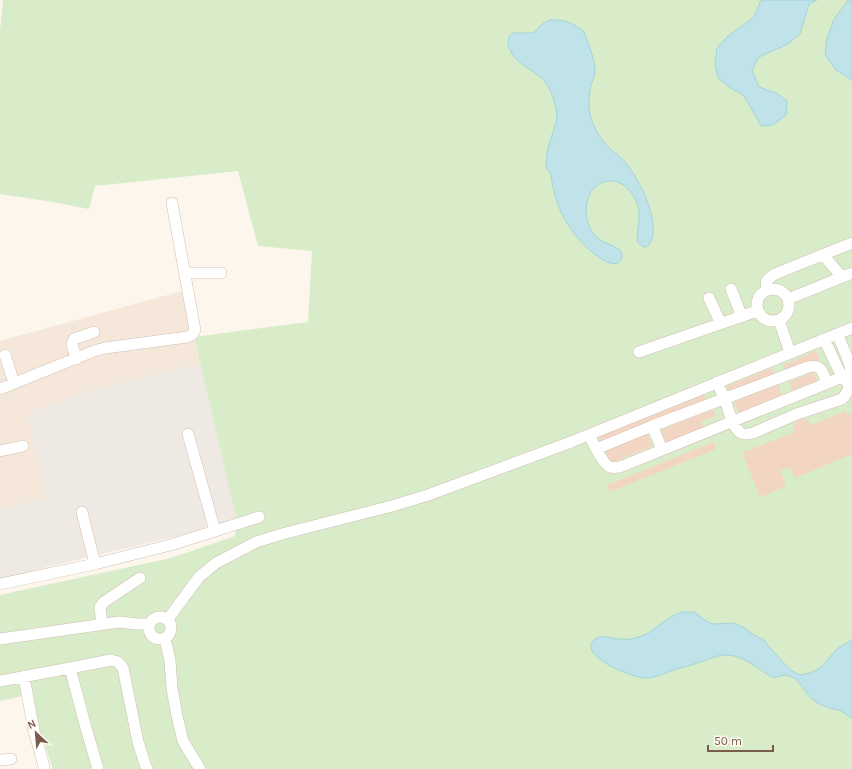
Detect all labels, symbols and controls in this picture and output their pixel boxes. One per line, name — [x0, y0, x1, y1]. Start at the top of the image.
north arrow — [16, 713, 56, 753]
text: N — [25, 717, 38, 732]
scale bar — [708, 727, 773, 753]
text: 50 m — [714, 734, 742, 748]

